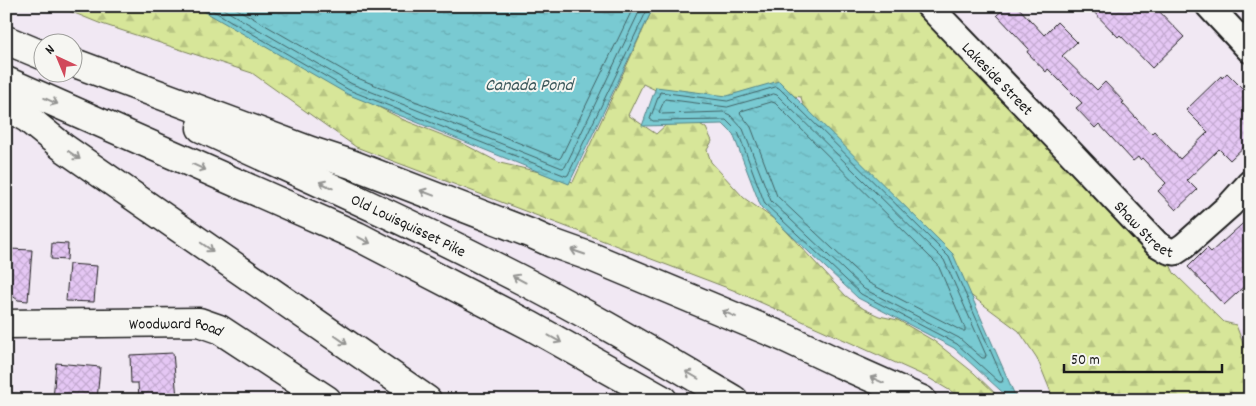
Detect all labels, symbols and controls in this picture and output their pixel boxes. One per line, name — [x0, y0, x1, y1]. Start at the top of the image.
north arrow — [32, 32, 82, 82]
street label: Lakeside Street — [956, 38, 1038, 122]
text: N — [41, 40, 60, 60]
water label: Canada Pond — [485, 74, 576, 99]
one-way arrow — [43, 96, 58, 106]
one-way arrow — [67, 150, 81, 160]
one-way arrow — [191, 163, 206, 173]
one-way arrow — [319, 180, 334, 189]
one-way arrow — [420, 188, 435, 198]
street label: Old Louisquisset Pike — [346, 189, 469, 264]
street label: Shaw Street — [1108, 196, 1174, 265]
one-way arrow — [356, 236, 371, 245]
one-way arrow — [200, 242, 214, 252]
one-way arrow — [571, 247, 587, 256]
one-way arrow — [512, 274, 527, 283]
one-way arrow — [722, 308, 737, 318]
street label: Woodward Road — [129, 313, 228, 343]
one-way arrow — [547, 334, 562, 344]
one-way arrow — [334, 335, 348, 345]
scale bar — [1064, 341, 1221, 373]
text: 50 m — [1071, 350, 1100, 372]
one-way arrow — [684, 370, 699, 380]
one-way arrow — [870, 375, 885, 385]

